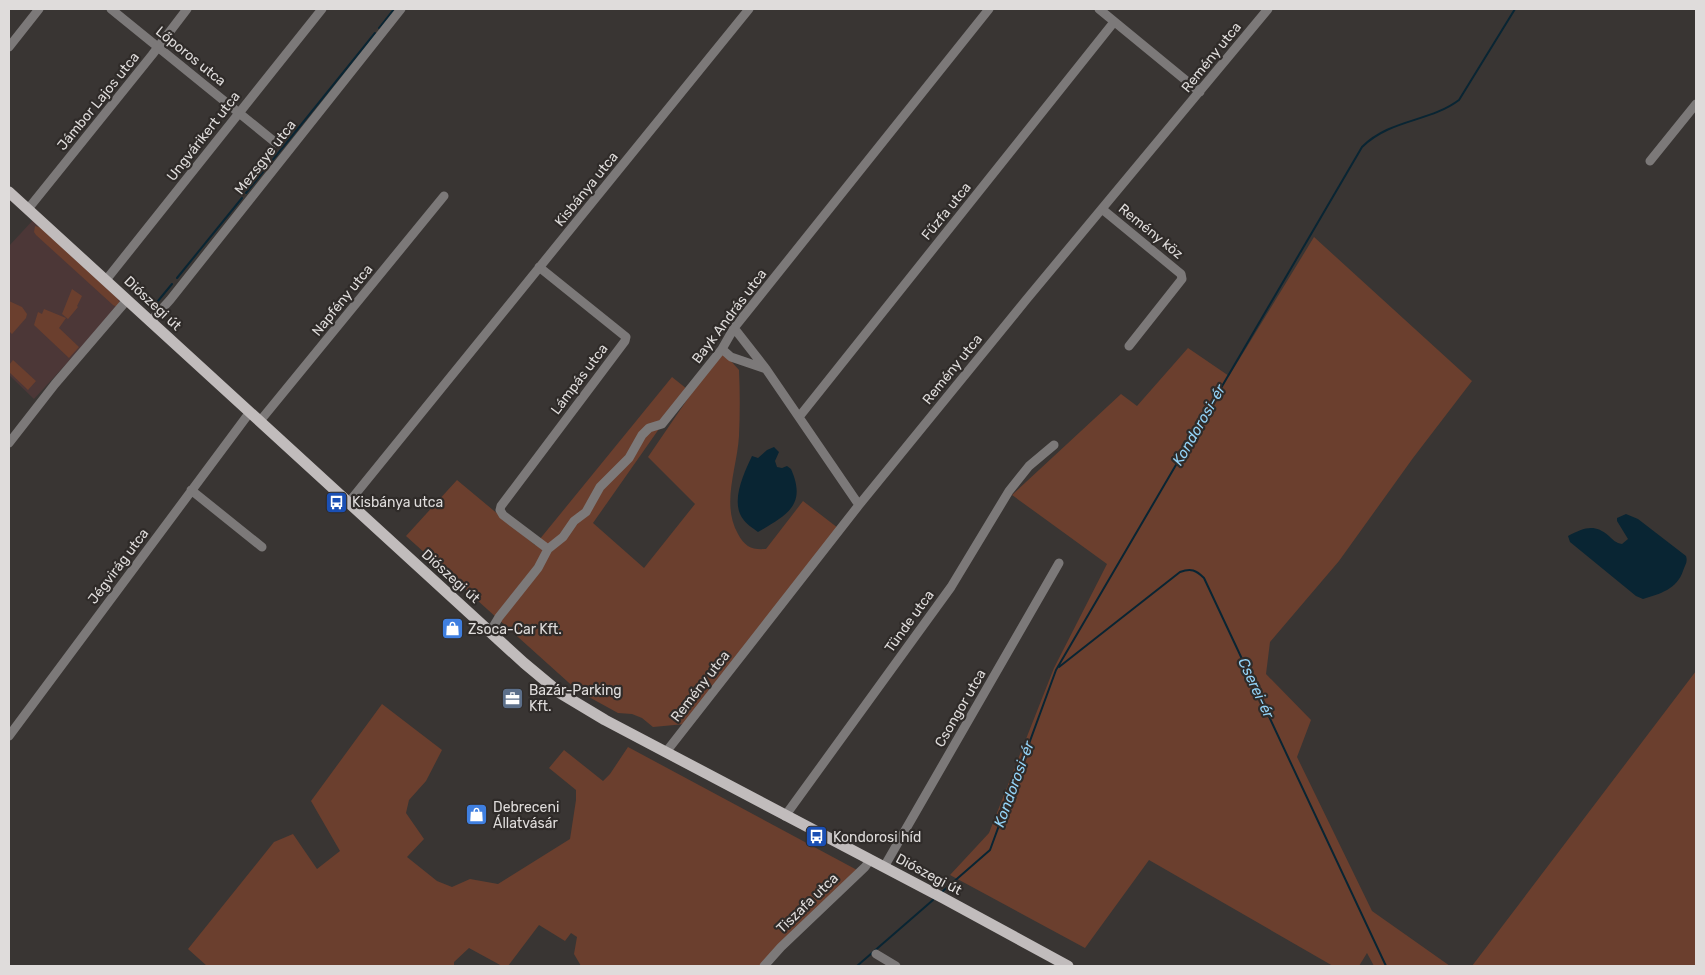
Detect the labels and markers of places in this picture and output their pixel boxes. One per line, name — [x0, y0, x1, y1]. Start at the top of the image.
bus stop icon: Kisbánya utca — [324, 490, 348, 514]
place label: Kisbánya utca — [352, 494, 443, 511]
shop icon: Zsoca-Car Kft. — [440, 617, 464, 641]
place label: Zsoca-Car Kft. — [468, 621, 562, 638]
place label: Bazár-Parking Kft. — [529, 682, 622, 715]
office icon: Bazár-Parking Kft. — [501, 686, 525, 710]
place label: Debreceni Állatvásár — [493, 799, 559, 832]
shop icon: Debreceni Állatvásár — [465, 803, 489, 827]
bus stop icon: Kondorosi híd — [805, 825, 829, 849]
place label: Kondorosi híd — [833, 829, 921, 846]

